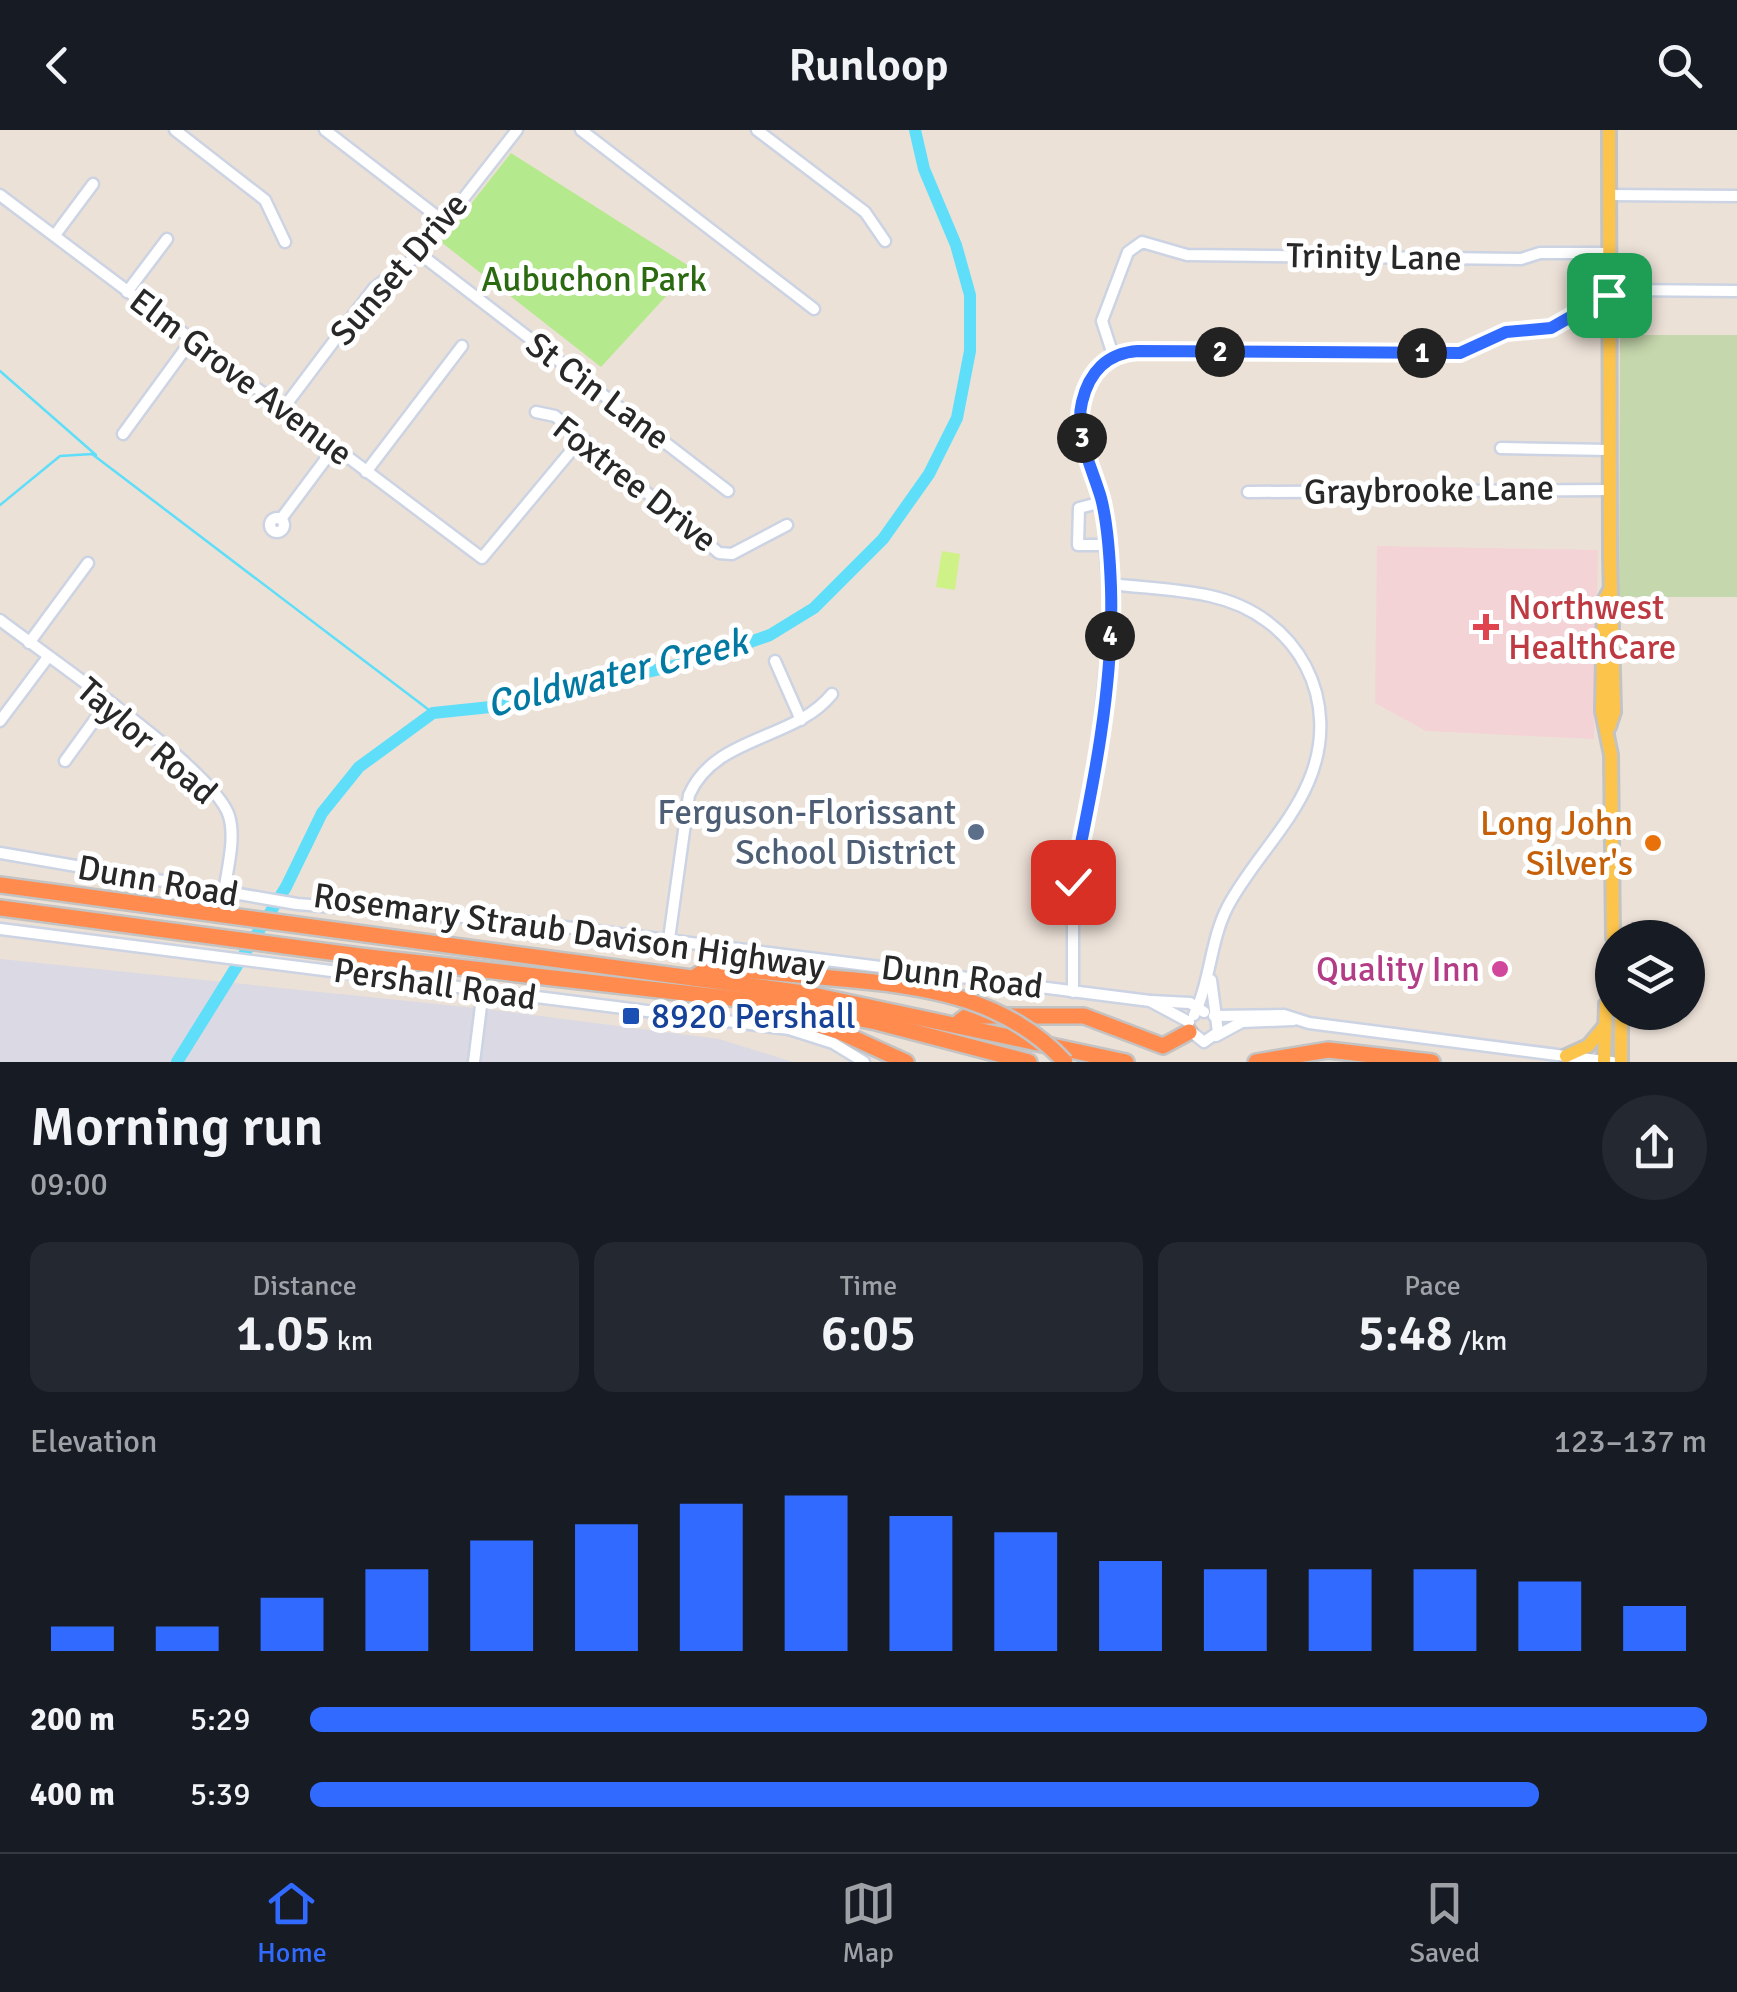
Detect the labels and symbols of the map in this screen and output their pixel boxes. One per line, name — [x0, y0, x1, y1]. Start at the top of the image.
street label: Sunset Drive — [321, 184, 477, 354]
street label: Trinity Lane — [1286, 234, 1462, 280]
pin — [1567, 253, 1652, 338]
park label: Aubuchon Park — [481, 258, 707, 301]
street label: Elm Grove Avenue — [121, 279, 361, 475]
street label: St Cin Lane — [518, 323, 678, 459]
pin: 2 — [1195, 327, 1245, 377]
pin: 1 — [1397, 328, 1447, 378]
street label: Foxtree Drive — [544, 407, 726, 561]
pin: 3 — [1057, 413, 1107, 463]
street label: Graybrooke Lane — [1304, 466, 1554, 514]
place label: Northwest HealthCare — [1508, 586, 1676, 669]
pin: 4 — [1085, 611, 1135, 661]
marker: Northwest HealthCare — [1473, 614, 1499, 640]
water label: Coldwater Creek — [482, 617, 755, 728]
street label: Taylor Road — [68, 668, 226, 814]
place label: Ferguson-Florissant School District — [657, 791, 956, 874]
place label: Long John Silver's — [1480, 802, 1633, 885]
marker: Ferguson-Florissant School District — [965, 821, 987, 843]
marker: Long John Silver's — [1642, 832, 1664, 854]
pin — [1031, 840, 1116, 925]
street label: Dunn Road — [74, 846, 242, 916]
street label: Rosemary Straub Davison Highway — [311, 874, 827, 988]
street label: Dunn Road — [879, 946, 1045, 1008]
place label: Quality Inn — [1316, 948, 1480, 991]
street label: Pershall Road — [331, 949, 539, 1019]
marker: Quality Inn — [1489, 958, 1511, 980]
place label: 8920 Pershall — [651, 995, 856, 1038]
marker: 8920 Pershall — [620, 1005, 642, 1027]

